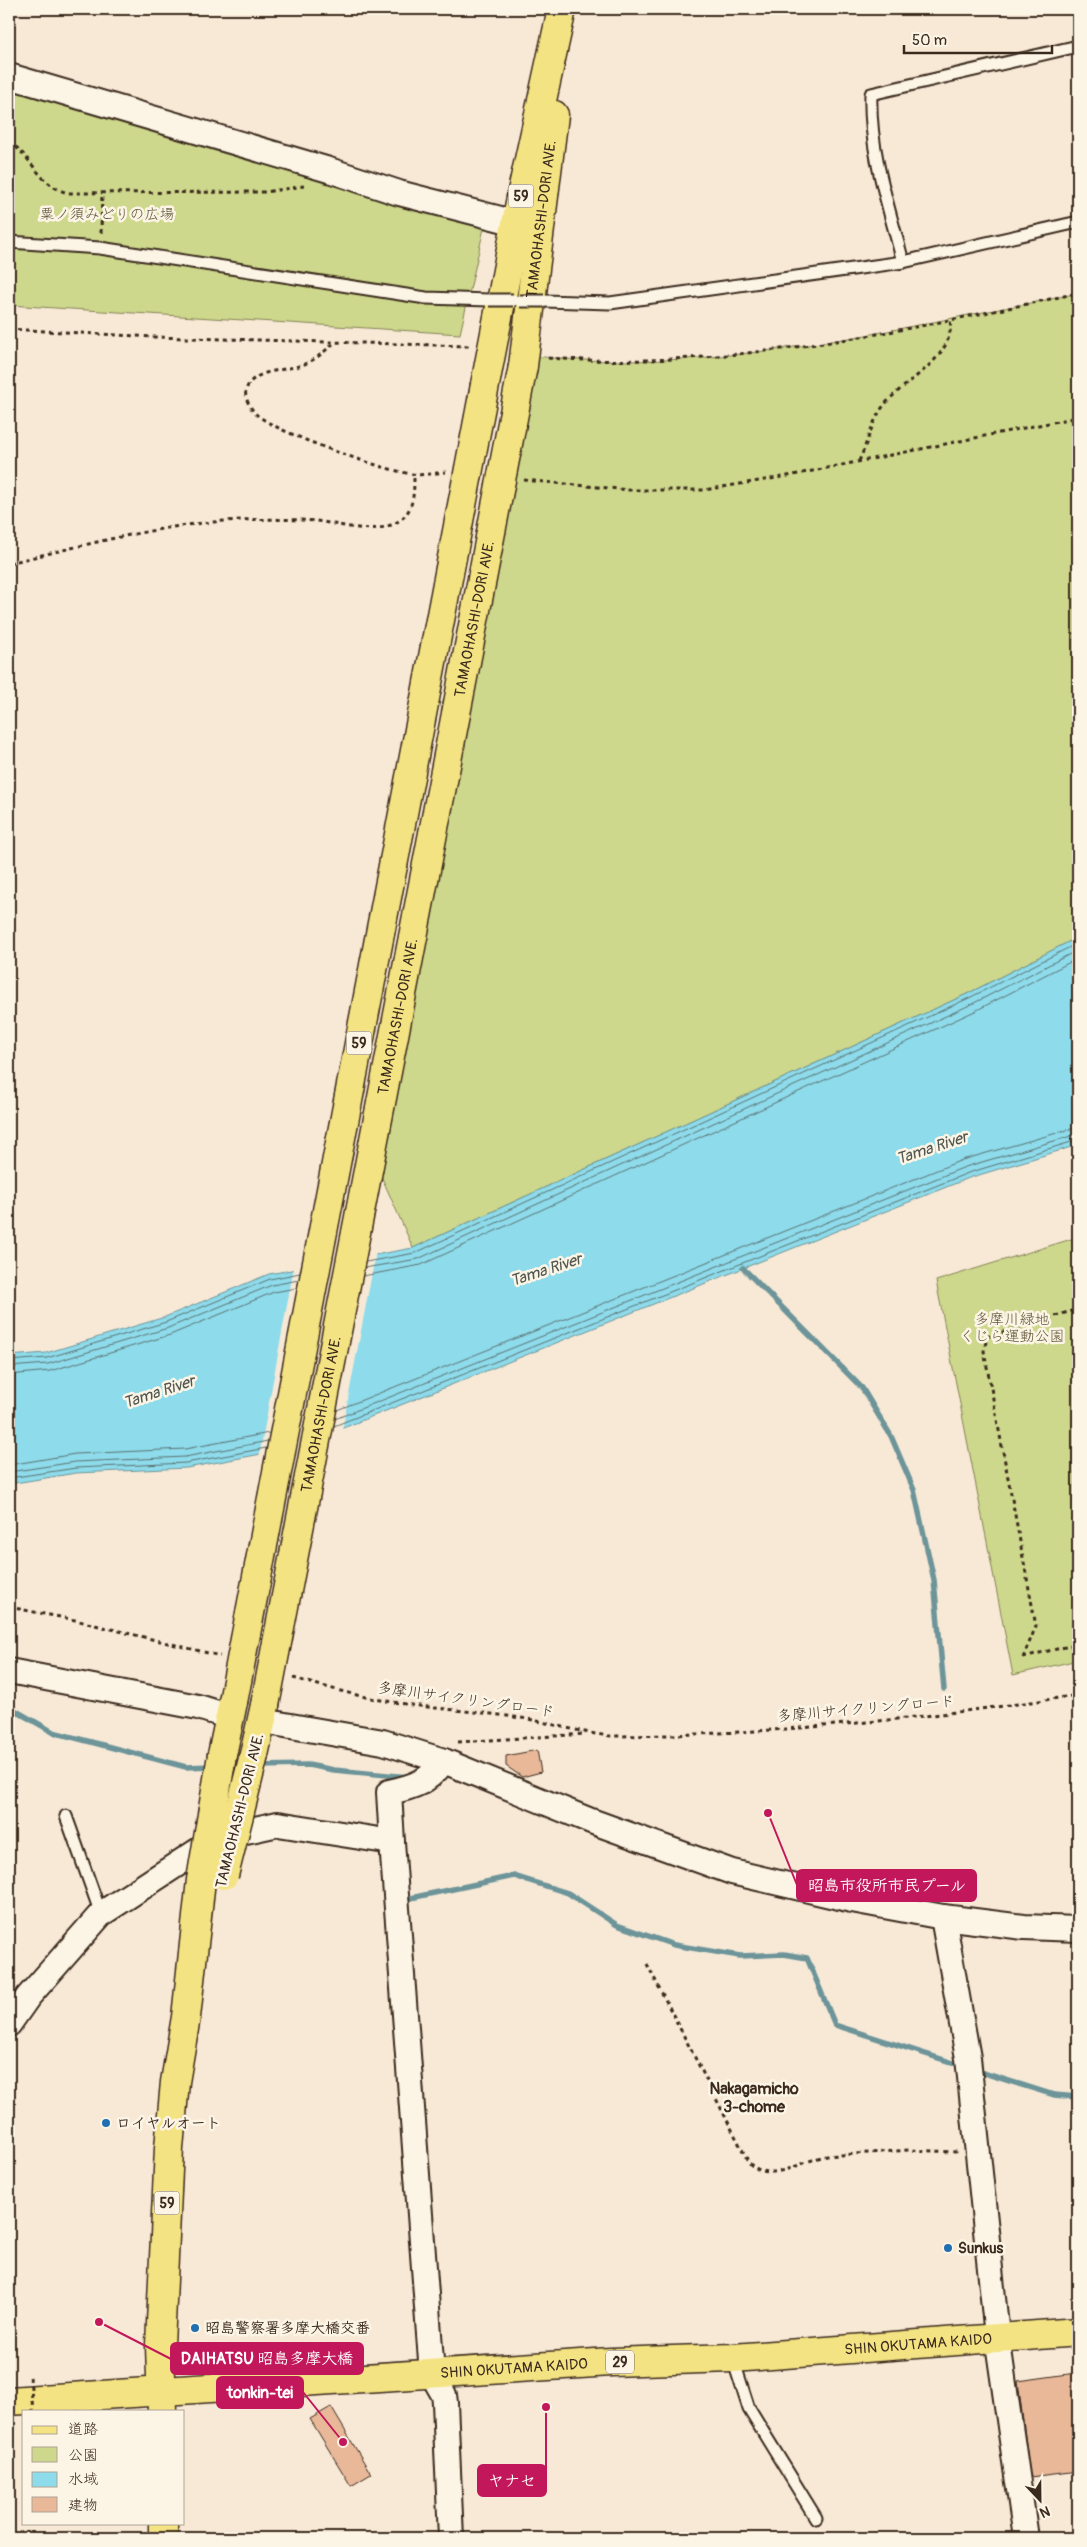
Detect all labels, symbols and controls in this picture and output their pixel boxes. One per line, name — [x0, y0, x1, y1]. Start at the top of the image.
scale bar — [904, 22, 1052, 54]
text: 50 m — [912, 31, 947, 50]
street label: TAMAOHASHI-DORI AVE. — [522, 139, 560, 299]
road number: 59 — [508, 185, 534, 208]
park label: 粟ノ須みどりの広場 — [39, 205, 175, 224]
street label: TAMAOHASHI-DORI AVE. — [450, 539, 499, 699]
street label: TAMAOHASHI-DORI AVE. — [373, 937, 422, 1096]
road number: 59 — [346, 1032, 372, 1054]
water label: Tama River — [894, 1126, 972, 1169]
water label: Tama River — [508, 1248, 586, 1291]
park label: 多摩川緑地 くじら運動公園 — [959, 1310, 1065, 1346]
street label: TAMAOHASHI-DORI AVE. — [297, 1335, 345, 1494]
water label: Tama River — [121, 1370, 199, 1413]
street label: 多摩川サイクリングロード — [376, 1678, 556, 1722]
street label: 多摩川サイクリングロード — [776, 1692, 956, 1726]
street label: TAMAOHASHI-DORI AVE. — [212, 1732, 268, 1890]
callout: 昭島市役所市民プール — [797, 1870, 976, 1901]
text: 昭島市役所市民プール — [808, 1876, 966, 1896]
district label: Nakagamicho 3-chome — [709, 2079, 799, 2117]
place label: ロイヤルオート — [116, 2114, 221, 2133]
marker: ロイヤルオート — [100, 2117, 112, 2129]
road number: 59 — [154, 2192, 180, 2214]
place label: Sunkus — [958, 2239, 1004, 2258]
marker: Sunkus — [942, 2242, 954, 2254]
place label: 昭島警察署多摩大橋交番 — [205, 2319, 370, 2338]
marker: 昭島警察署多摩大橋交番 — [189, 2322, 201, 2334]
street label: SHIN OKUTAMA KAIDO — [844, 2329, 993, 2359]
callout: DAIHATSU 昭島多摩大橋 — [171, 2343, 363, 2374]
text: DAIHATSU 昭島多摩大橋 — [181, 2349, 353, 2369]
road number: 29 — [606, 2350, 634, 2374]
street label: SHIN OKUTAMA KAIDO — [440, 2354, 588, 2383]
callout: tonkin-tei — [217, 2377, 303, 2408]
text: tonkin-tei — [226, 2383, 293, 2403]
legend — [22, 2410, 185, 2524]
text: 道路 — [68, 2420, 98, 2439]
text: 公園 — [68, 2446, 98, 2465]
callout: ヤナセ — [478, 2465, 546, 2496]
text: 水域 — [68, 2470, 98, 2489]
text: ヤナセ — [488, 2471, 536, 2491]
north arrow — [1014, 2474, 1064, 2524]
text: 建物 — [68, 2496, 98, 2515]
text: N — [1037, 2502, 1052, 2521]

